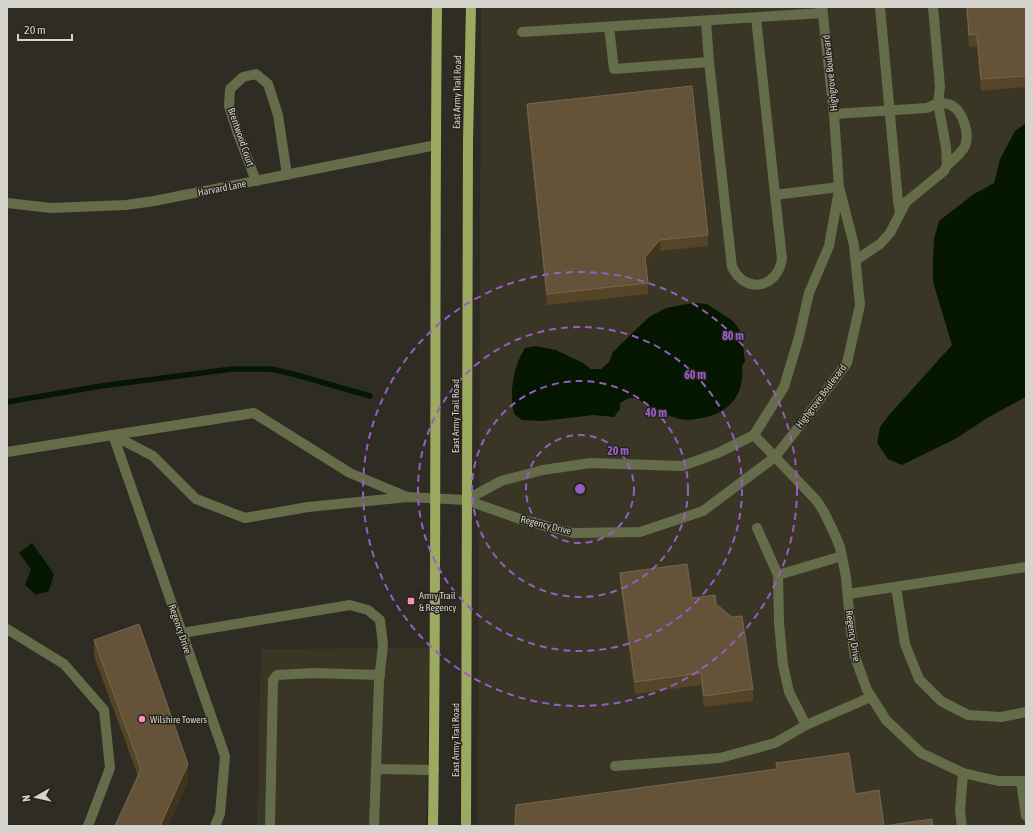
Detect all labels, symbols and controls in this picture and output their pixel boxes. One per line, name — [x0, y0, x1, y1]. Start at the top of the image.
scale bar — [18, 16, 72, 42]
text: 20 m — [24, 23, 46, 37]
street label: Highgrove Boulevard — [820, 34, 839, 112]
street label: East Army Trail Road — [451, 55, 463, 129]
street label: Brentwood Court — [226, 106, 256, 168]
street label: Harvard Lane — [197, 178, 248, 198]
text: 80 m — [722, 329, 744, 343]
street label: Highgrove Boulevard — [794, 362, 849, 430]
text: 60 m — [684, 368, 706, 382]
street label: East Army Trail Road — [450, 379, 461, 453]
text: 40 m — [644, 406, 667, 420]
text: 20 m — [607, 444, 629, 458]
centre of rings — [573, 482, 587, 496]
street label: Regency Drive — [520, 513, 573, 537]
place label: Army Trail & Regency — [419, 590, 456, 613]
marker: Army Trail & Regency — [406, 596, 416, 606]
street label: Regency Drive — [166, 603, 194, 656]
street label: Regency Drive — [844, 610, 863, 663]
street label: East Army Trail Road — [450, 703, 461, 777]
marker: Wilshire Towers — [137, 714, 147, 724]
place label: Wilshire Towers — [150, 714, 207, 725]
north arrow — [16, 777, 56, 817]
text: N — [20, 794, 32, 802]

